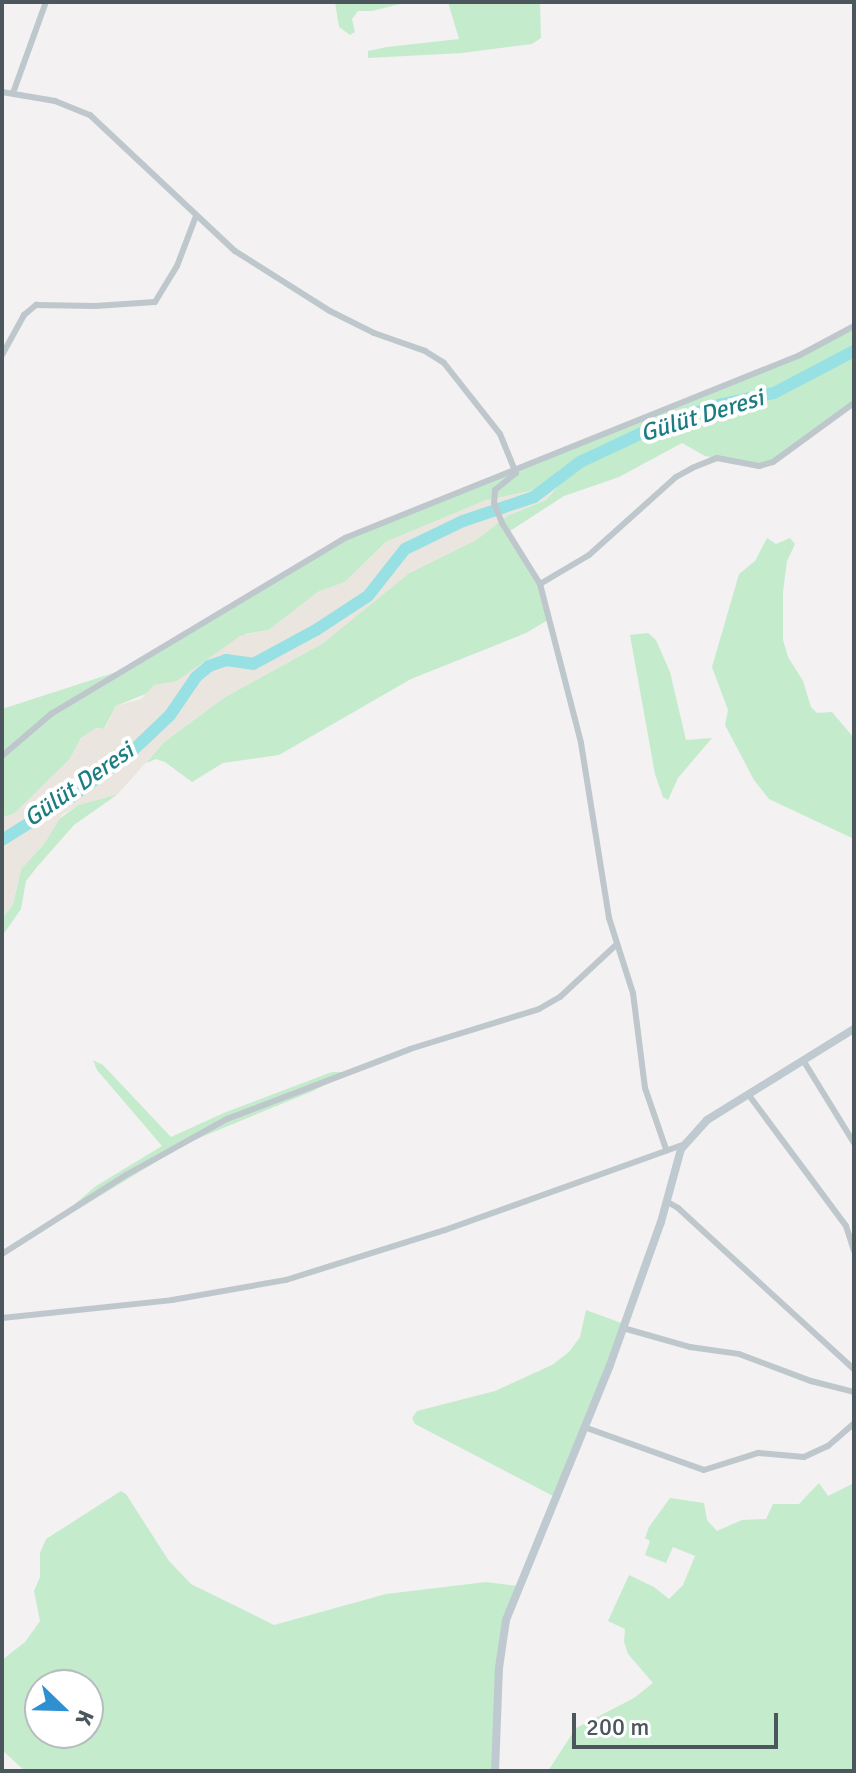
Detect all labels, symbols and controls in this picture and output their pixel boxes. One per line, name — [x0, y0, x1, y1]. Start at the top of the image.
water label: Gülüt Deresi — [637, 384, 767, 448]
water label: Gülüt Deresi — [19, 737, 139, 833]
north arrow — [24, 1669, 104, 1749]
scale bar — [576, 1697, 782, 1747]
text: K — [70, 1706, 100, 1729]
text: 200 m — [586, 1712, 649, 1742]

